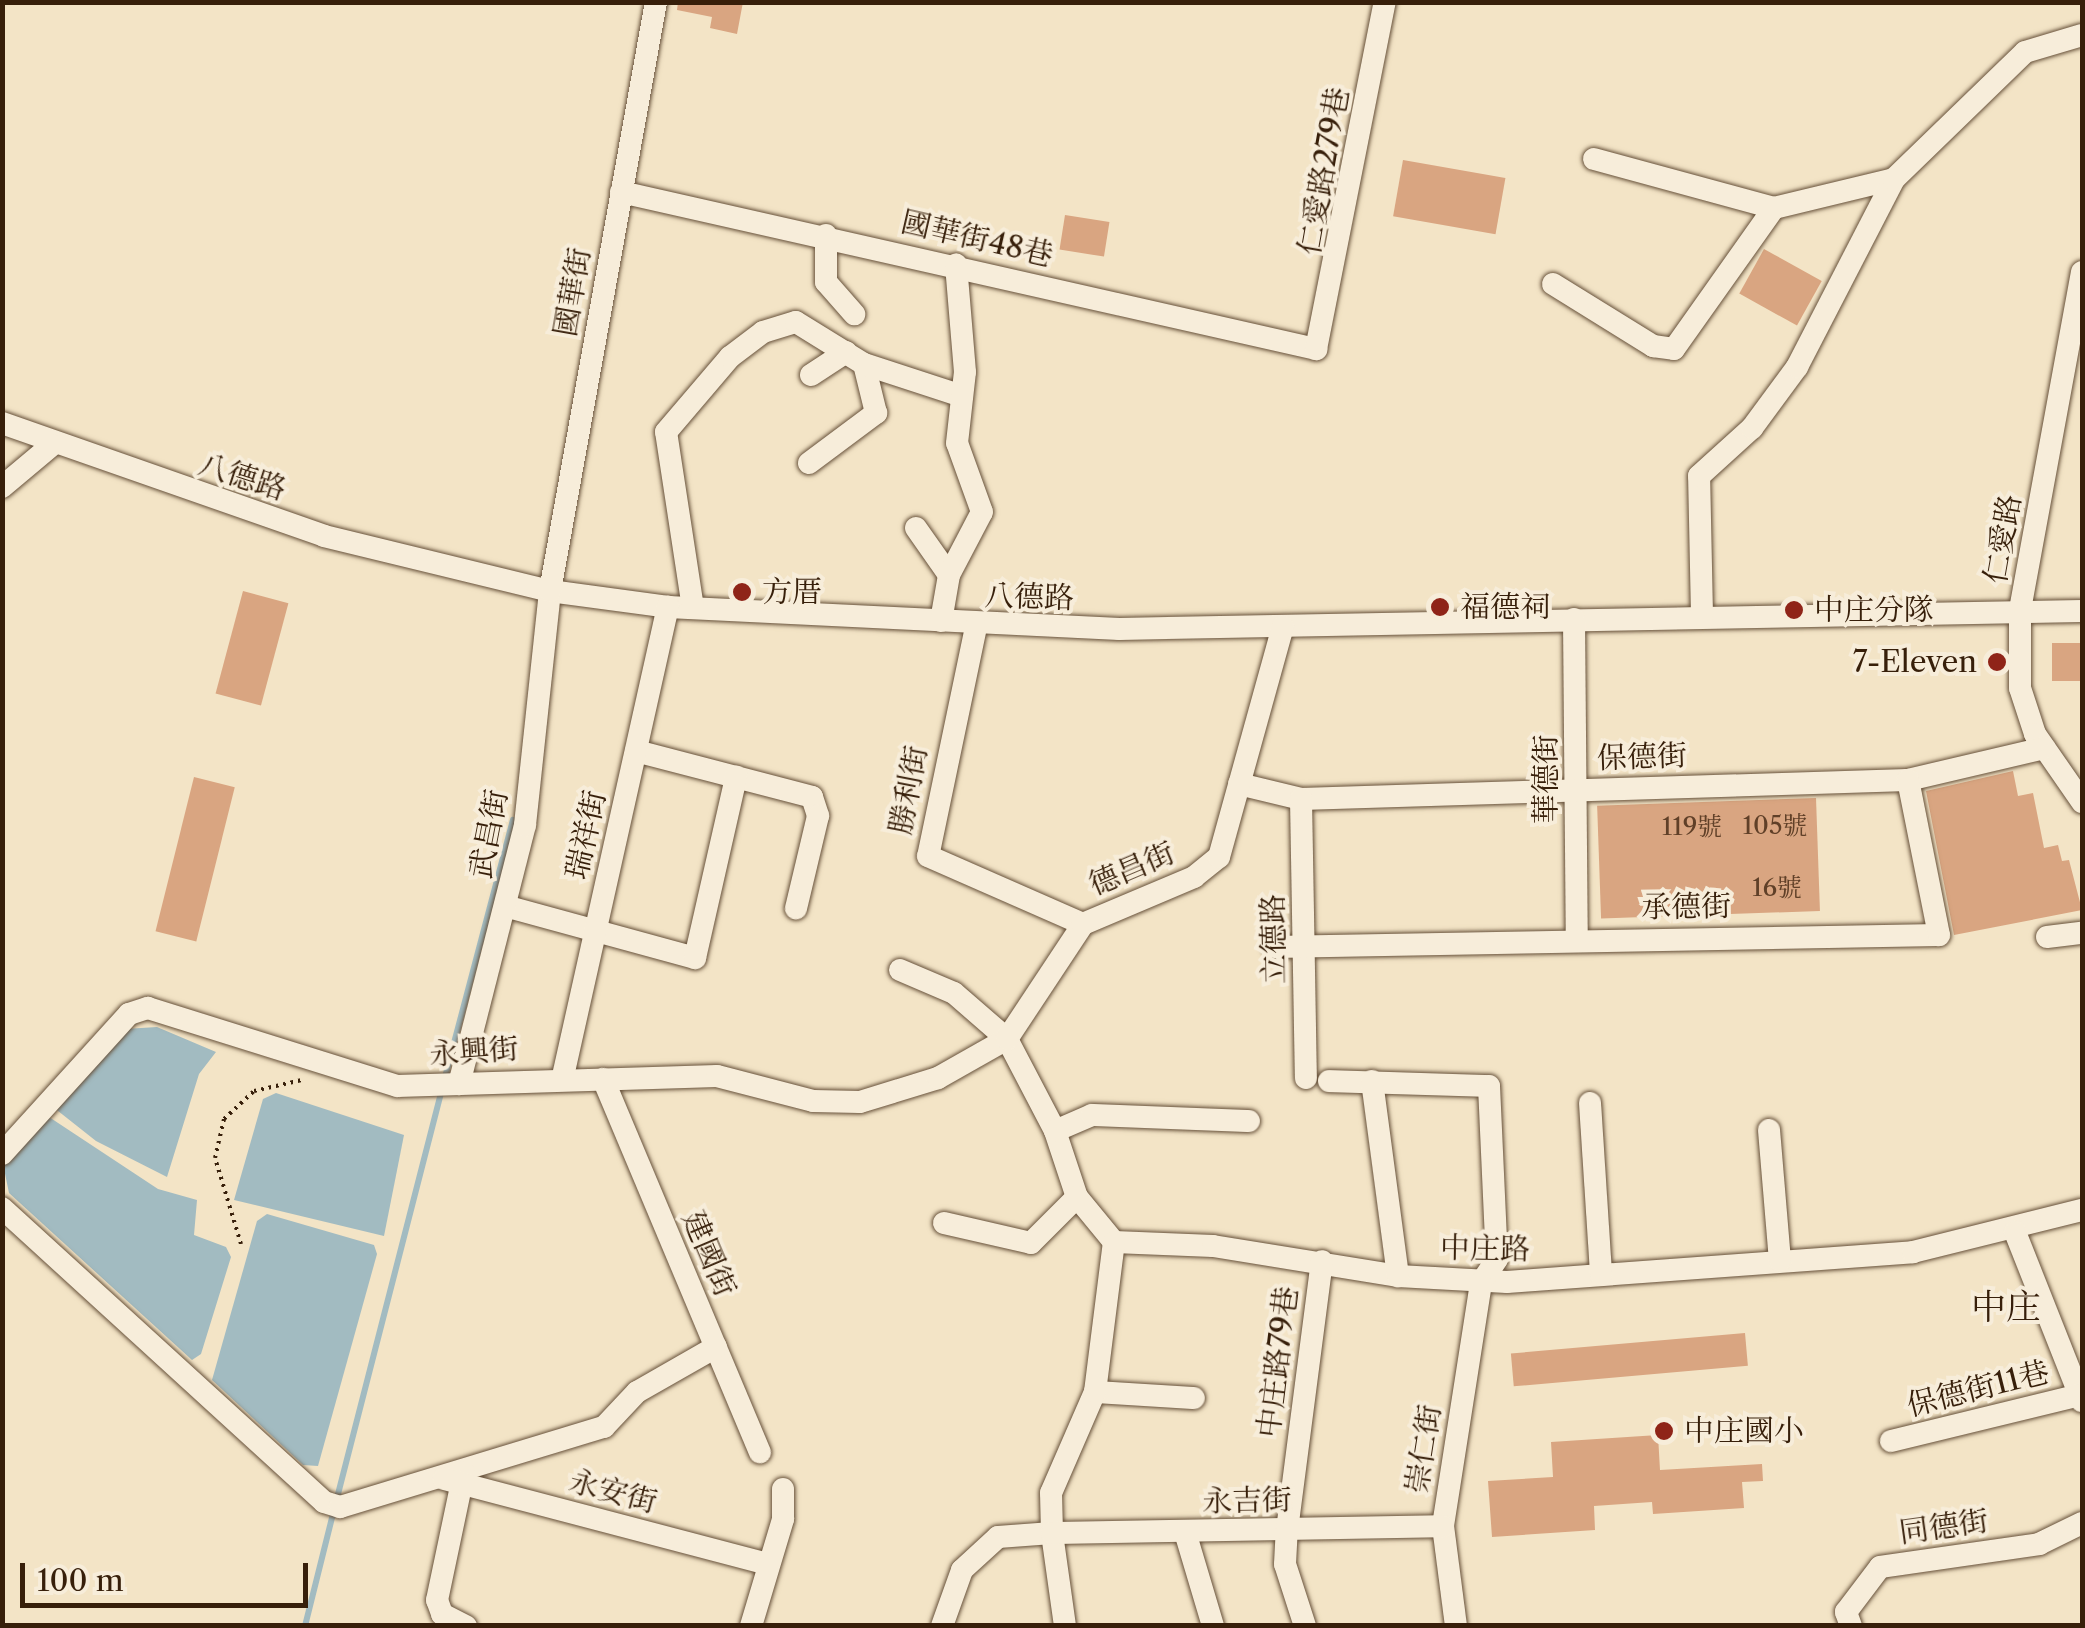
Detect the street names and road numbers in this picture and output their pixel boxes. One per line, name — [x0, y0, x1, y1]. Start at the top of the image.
street label: 仁愛路279巷 — [1292, 84, 1356, 258]
street label: 國華街48巷 — [897, 204, 1057, 274]
street label: 國華街 — [547, 245, 599, 339]
street label: 八德路 — [194, 446, 290, 508]
street label: 仁愛路 — [1977, 492, 2029, 586]
street label: 八德路 — [983, 577, 1075, 617]
street label: 華德街 — [1528, 734, 1564, 824]
street label: 保德街 — [1596, 737, 1688, 777]
street label: 勝利街 — [883, 742, 935, 838]
street label: 武昌街 — [463, 786, 515, 882]
street label: 瑞祥街 — [558, 787, 614, 883]
street label: 德昌街 — [1084, 835, 1180, 903]
street label: 承德街 — [1641, 888, 1731, 926]
street label: 立德路 — [1255, 894, 1293, 984]
street label: 永興街 — [428, 1031, 520, 1073]
street label: 建國街 — [675, 1206, 743, 1302]
street label: 中庄路 — [1440, 1230, 1530, 1268]
street label: 中庄路79巷 — [1251, 1284, 1305, 1440]
street label: 保德街11巷 — [1903, 1354, 2053, 1424]
street label: 崇仁街 — [1399, 1402, 1449, 1496]
street label: 永安街 — [565, 1463, 661, 1521]
street label: 永吉街 — [1202, 1482, 1292, 1520]
street label: 同德街 — [1897, 1503, 1991, 1551]

